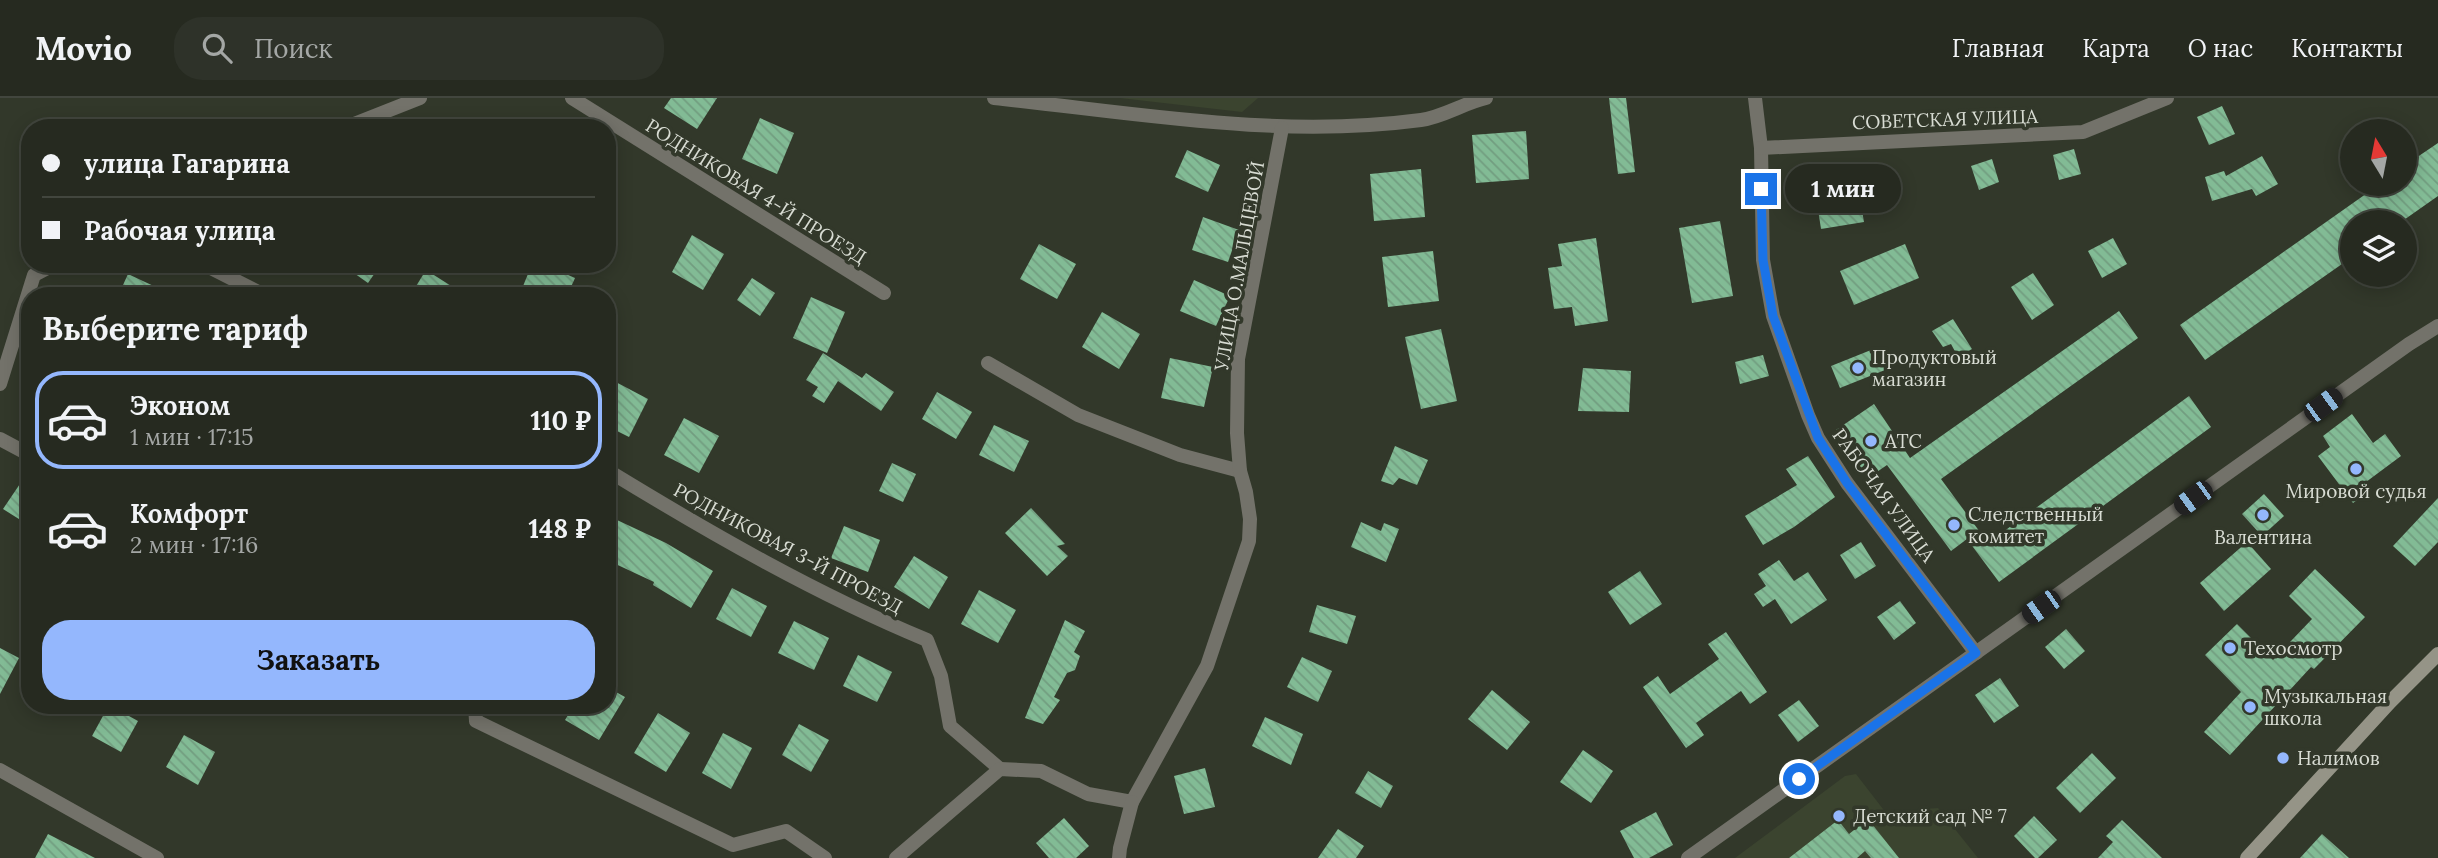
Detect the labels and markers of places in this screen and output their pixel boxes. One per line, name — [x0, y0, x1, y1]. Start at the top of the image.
place label: Продуктовый магазин — [1872, 345, 1997, 391]
marker: Продуктовый магазин — [1850, 360, 1866, 376]
place label: АТС — [1884, 429, 1922, 453]
marker: АТС — [1863, 433, 1879, 449]
marker: Мировой судья — [2348, 461, 2364, 477]
place label: Мировой судья — [2286, 479, 2426, 503]
place label: Следственный комитет — [1968, 502, 2104, 548]
marker: Валентина — [2255, 507, 2271, 523]
marker: Следственный комитет — [1946, 517, 1962, 533]
place label: Валентина — [2214, 525, 2312, 549]
place label: Техосмотр — [2244, 636, 2343, 660]
marker: Техосмотр — [2222, 640, 2238, 656]
place label: Музыкальная школа — [2264, 684, 2387, 730]
marker: Музыкальная школа — [2242, 699, 2258, 715]
place label: Налимов — [2297, 746, 2380, 770]
marker: Налимов — [2275, 750, 2291, 766]
place label: Детский сад № 7 — [1853, 804, 2007, 828]
marker: Детский сад № 7 — [1831, 808, 1847, 824]

